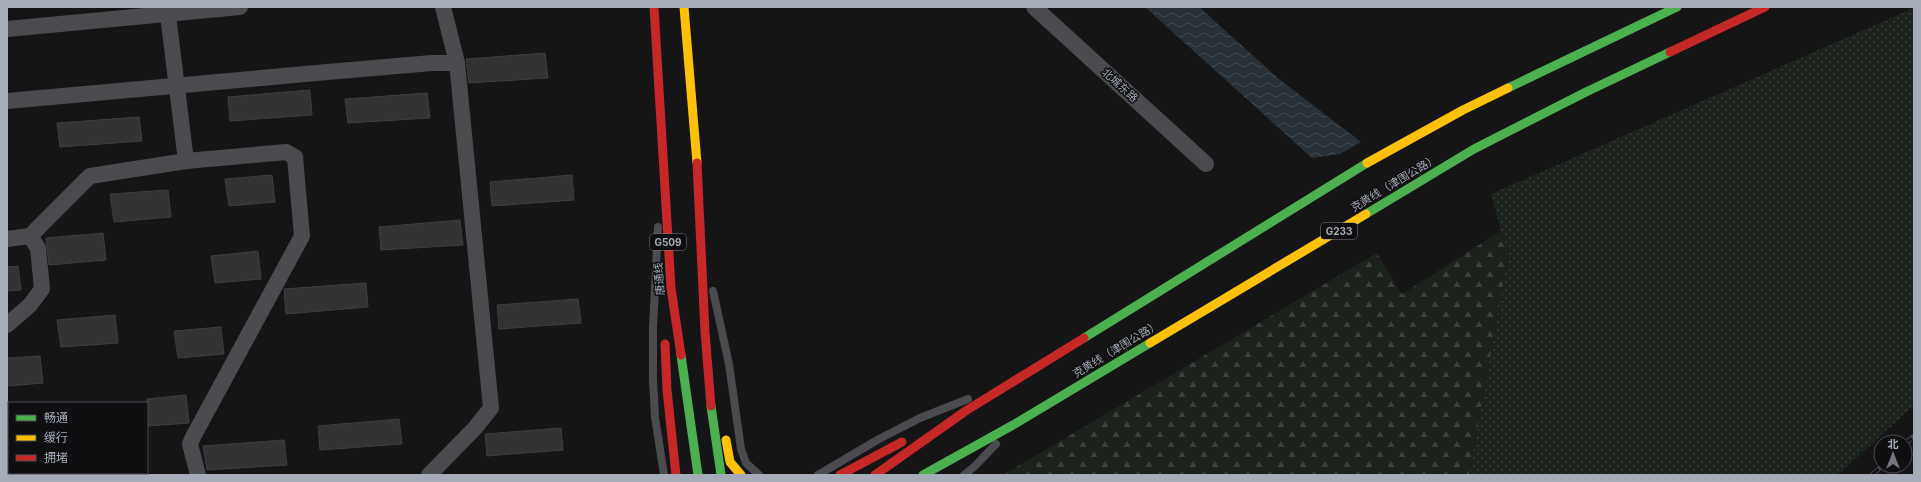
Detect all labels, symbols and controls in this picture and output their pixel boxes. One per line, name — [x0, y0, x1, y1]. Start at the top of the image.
street label: 北城东路 — [1099, 65, 1141, 105]
street label: 克黄线（津围公路） — [1348, 152, 1440, 214]
road number: G233 — [1321, 223, 1357, 239]
road number: G509 — [650, 234, 686, 250]
street label: 唐通线 — [651, 262, 667, 296]
street label: 克黄线（津围公路） — [1070, 318, 1162, 380]
legend — [8, 402, 148, 474]
text: 畅通 — [44, 410, 68, 425]
text: 缓行 — [44, 430, 68, 445]
north arrow — [1873, 434, 1913, 474]
text: 北 — [1888, 437, 1899, 451]
text: 拥堵 — [44, 450, 68, 465]

